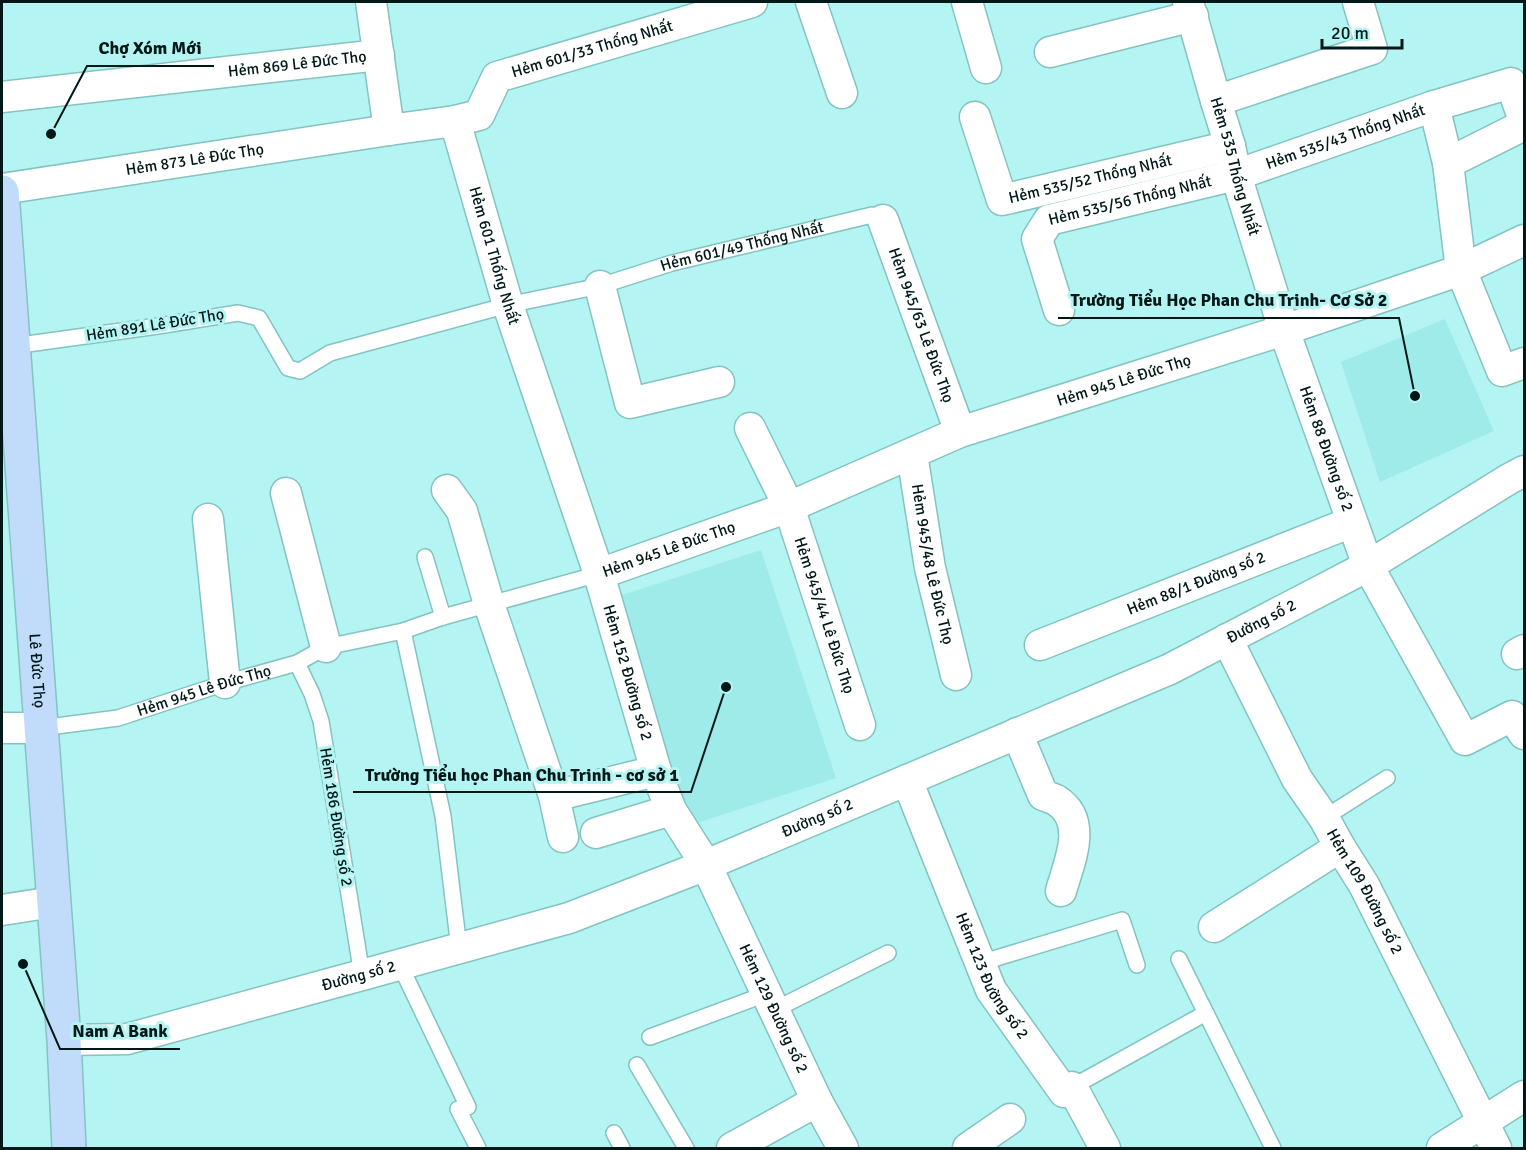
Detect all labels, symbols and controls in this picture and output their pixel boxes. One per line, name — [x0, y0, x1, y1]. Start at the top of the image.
scale bar — [1322, 12, 1402, 50]
street label: Hẻm 601/33 Thống Nhất — [509, 16, 676, 82]
text: 20 m — [1331, 22, 1369, 44]
callout: Chợ Xóm Mới — [87, 30, 214, 66]
text: Chợ Xóm Mới — [98, 37, 202, 59]
street label: Hẻm 869 Lê Đức Thọ — [227, 46, 368, 82]
street label: Hẻm 535 Thống Nhất — [1205, 95, 1264, 239]
street label: Hẻm 535/43 Thống Nhất — [1263, 100, 1428, 174]
street label: Hẻm 873 Lê Đức Thọ — [124, 139, 265, 180]
street label: Hẻm 535/52 Thống Nhất — [1007, 150, 1174, 208]
street label: Hẻm 535/56 Thống Nhất — [1046, 171, 1214, 230]
street label: Hẻm 601 Thống Nhất — [464, 184, 524, 328]
street label: Hẻm 601/49 Thống Nhất — [658, 217, 826, 276]
street label: Hẻm 945/63 Lê Đức Thọ — [884, 245, 959, 406]
callout: Trường Tiểu Học Phan Chu Trinh- Cơ Sở 2 — [1058, 282, 1399, 318]
text: Trường Tiểu Học Phan Chu Trinh- Cơ Sở 2 — [1070, 288, 1388, 311]
street label: Hẻm 891 Lê Đức Thọ — [85, 304, 225, 346]
street label: Hẻm 945 Lê Đức Thọ — [1054, 350, 1193, 411]
street label: Hẻm 88 Đường số 2 — [1295, 383, 1358, 514]
street label: Hẻm 945/48 Lê Đức Thọ — [907, 482, 958, 647]
street label: Hẻm 945 Lê Đức Thọ — [600, 517, 738, 582]
street label: Hẻm 945/44 Lê Đức Thọ — [789, 534, 859, 696]
street label: Hẻm 88/1 Đường số 2 — [1124, 547, 1268, 620]
street label: Đường số 2 — [1223, 595, 1300, 648]
street label: Hẻm 152 Đường số 2 — [598, 602, 657, 743]
street label: Lê Đức Thọ — [24, 633, 50, 709]
street label: Hẻm 945 Lê Đức Thọ — [134, 661, 273, 721]
street label: Hẻm 186 Đường số 2 — [315, 746, 357, 888]
callout: Trường Tiểu học Phan Chu Trinh - cơ sở 1 — [353, 756, 691, 792]
text: Trường Tiểu học Phan Chu Trinh - cơ sở 1 — [365, 763, 679, 786]
street label: Đường số 2 — [778, 794, 856, 842]
street label: Hẻm 109 Đường số 2 — [1322, 825, 1407, 958]
street label: Hẻm 123 Đường số 2 — [951, 910, 1033, 1043]
street label: Hẻm 129 Đường số 2 — [735, 941, 812, 1076]
street label: Đường số 2 — [319, 956, 398, 996]
callout: Nam A Bank — [60, 1013, 180, 1049]
text: Nam A Bank — [72, 1020, 168, 1042]

